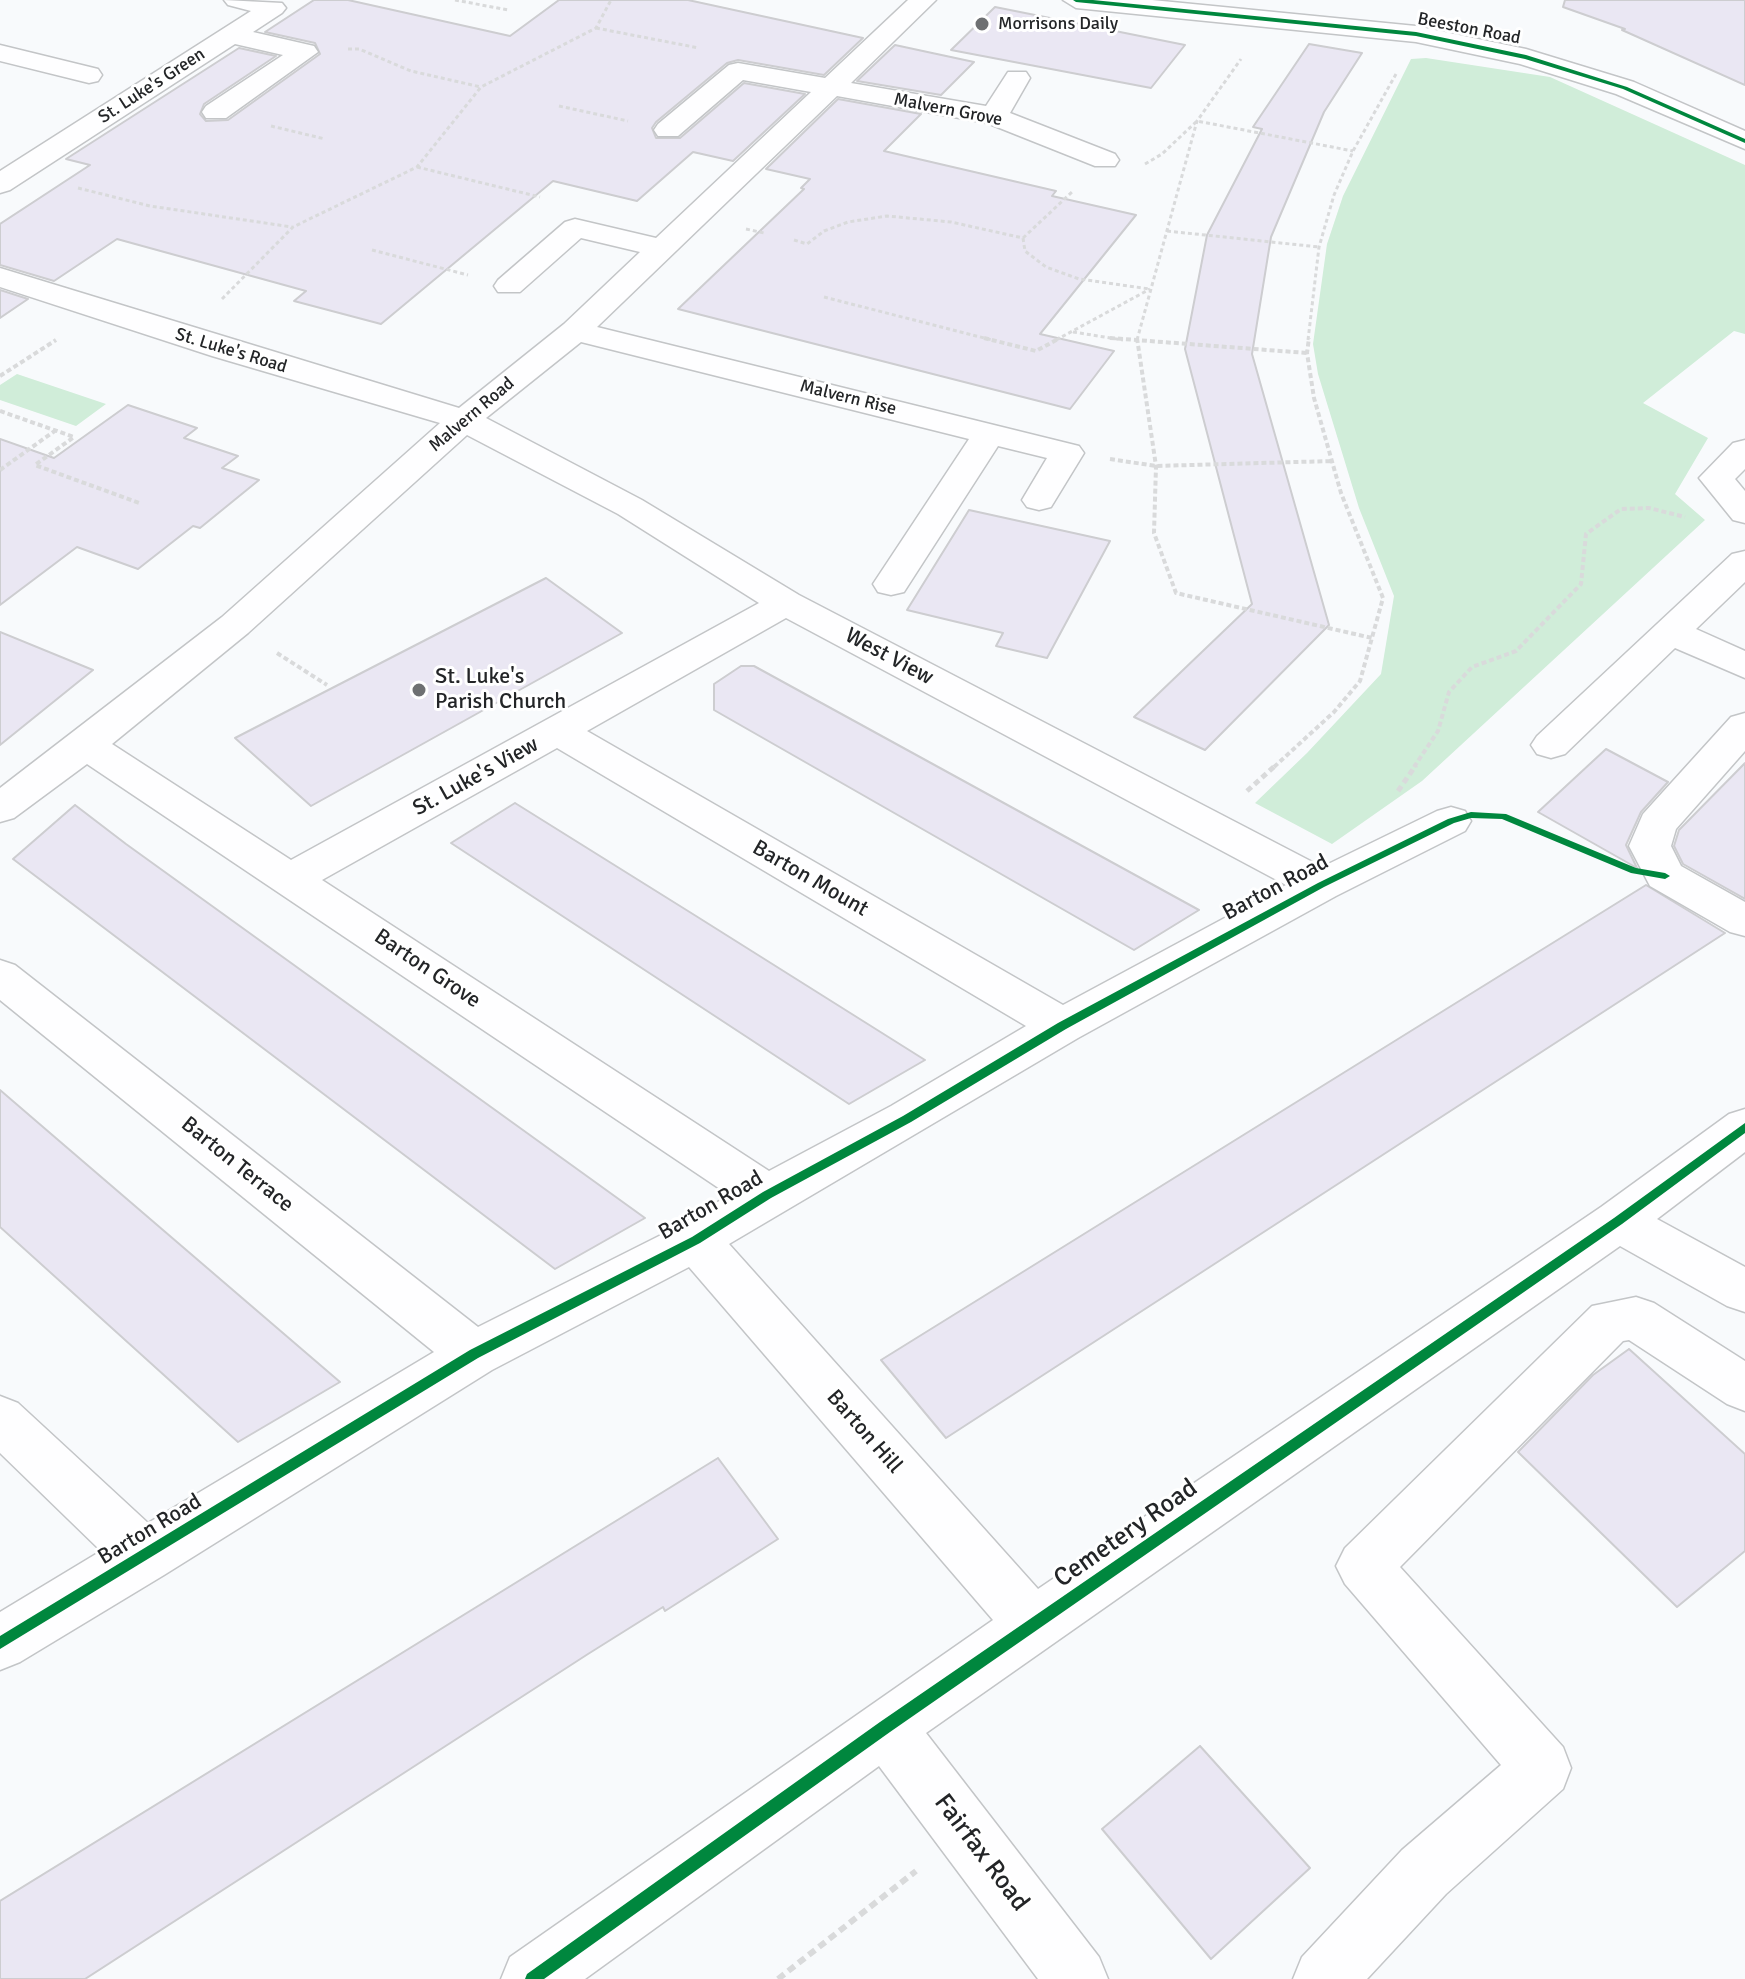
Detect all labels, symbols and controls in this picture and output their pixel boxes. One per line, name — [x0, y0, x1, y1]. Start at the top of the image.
street label: Beeston Road — [1416, 8, 1522, 50]
place label: Morrisons Daily — [998, 13, 1118, 35]
marker: Morrisons Daily — [973, 15, 991, 33]
street label: St. Luke's Green — [95, 44, 209, 128]
street label: Malvern Grove — [892, 89, 1004, 131]
street label: St. Luke's Road — [173, 324, 289, 378]
street label: Malvern Road — [425, 373, 519, 457]
street label: Malvern Rise — [798, 376, 898, 420]
street label: West View — [840, 623, 938, 691]
place label: St. Luke's Parish Church — [435, 664, 566, 716]
marker: St. Luke's Parish Church — [410, 681, 428, 699]
street label: St. Luke's View — [409, 732, 543, 822]
street label: Barton Mount — [747, 835, 873, 923]
street label: Barton Road — [1219, 849, 1333, 927]
street label: Barton Grove — [369, 924, 485, 1014]
street label: Barton Terrace — [175, 1112, 299, 1218]
street label: Barton Road — [654, 1166, 768, 1246]
street label: Barton Hill — [820, 1385, 908, 1479]
street label: Cemetery Road — [1048, 1473, 1204, 1595]
street label: Barton Road — [94, 1489, 206, 1571]
street label: Fairfax Road — [927, 1788, 1035, 1918]

